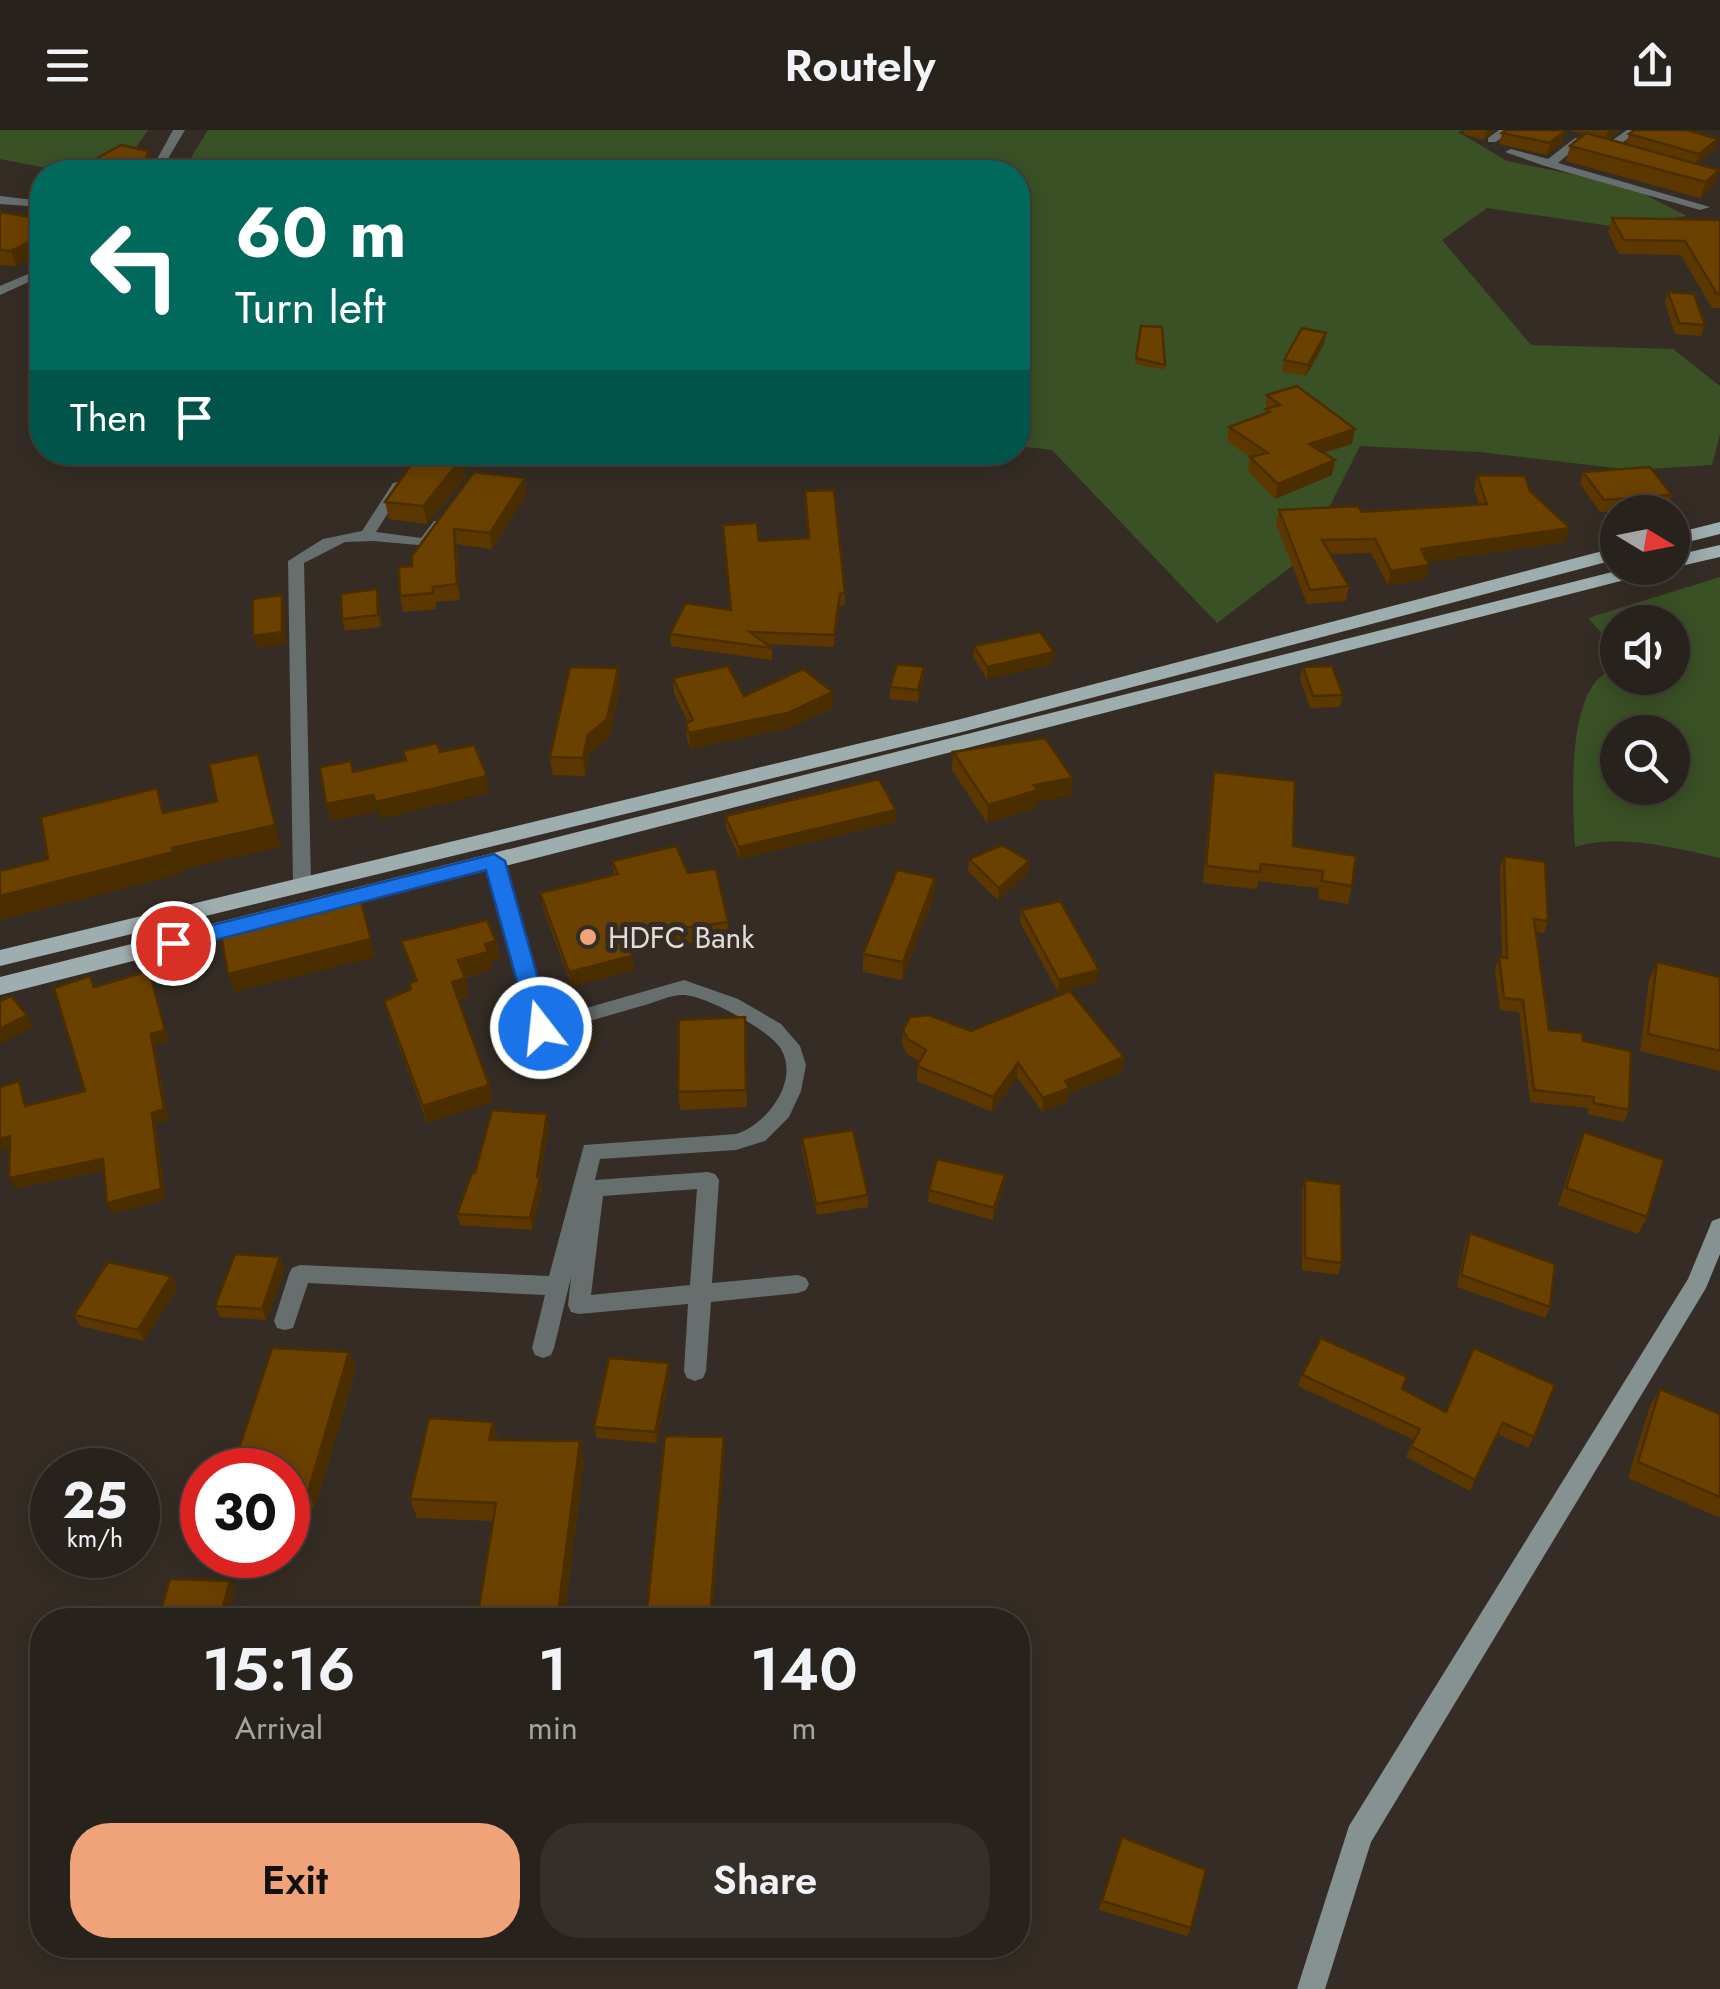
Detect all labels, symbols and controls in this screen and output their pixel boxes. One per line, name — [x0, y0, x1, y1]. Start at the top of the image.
text: Routely — [784, 33, 936, 98]
icon: menu — [40, 38, 95, 93]
icon: share — [1625, 38, 1680, 93]
text: 60 m — [235, 182, 407, 283]
icon: left — [70, 200, 200, 330]
text: Turn left — [235, 275, 386, 340]
text: Then — [70, 390, 147, 445]
icon: arrive — [167, 390, 222, 445]
north arrow — [1600, 495, 1690, 585]
map controls — [1600, 495, 1690, 805]
button: sound — [1600, 605, 1690, 695]
button: search — [1600, 715, 1690, 805]
pin — [131, 901, 216, 986]
icon: arrive — [146, 916, 201, 971]
place label: HDFC Bank — [608, 916, 755, 959]
marker: HDFC Bank — [577, 926, 599, 948]
position arrow — [489, 976, 593, 1080]
speed limit sign: 30 — [180, 1448, 310, 1578]
text: 25 — [62, 1464, 128, 1537]
text: km/h — [67, 1520, 123, 1556]
text: 15:16 — [202, 1626, 356, 1713]
text: 1 — [538, 1626, 568, 1713]
text: 140 — [750, 1626, 858, 1713]
text: Arrival — [235, 1705, 323, 1751]
text: min — [528, 1705, 578, 1751]
text: m — [791, 1705, 816, 1751]
button: Exit — [70, 1823, 520, 1938]
button: Share — [540, 1823, 990, 1938]

